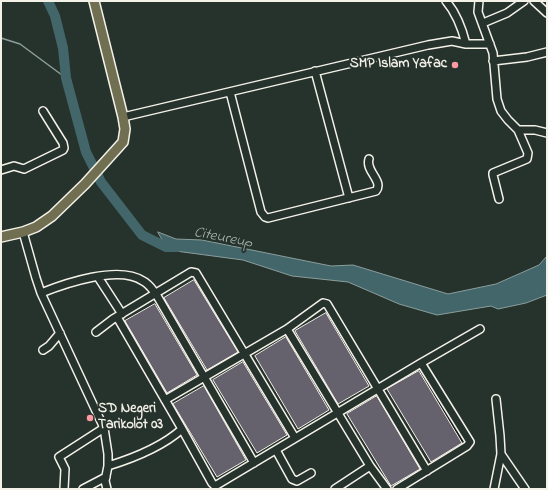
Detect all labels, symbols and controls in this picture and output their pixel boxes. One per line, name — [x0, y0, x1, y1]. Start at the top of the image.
place label: SMP Islam Yafac — [350, 57, 447, 73]
marker: SMP Islam Yafac — [450, 60, 460, 70]
water label: Citeureup — [192, 225, 254, 253]
place label: SD Negeri Tarikolot 03 — [98, 402, 163, 434]
marker: SD Negeri Tarikolot 03 — [85, 413, 95, 423]

